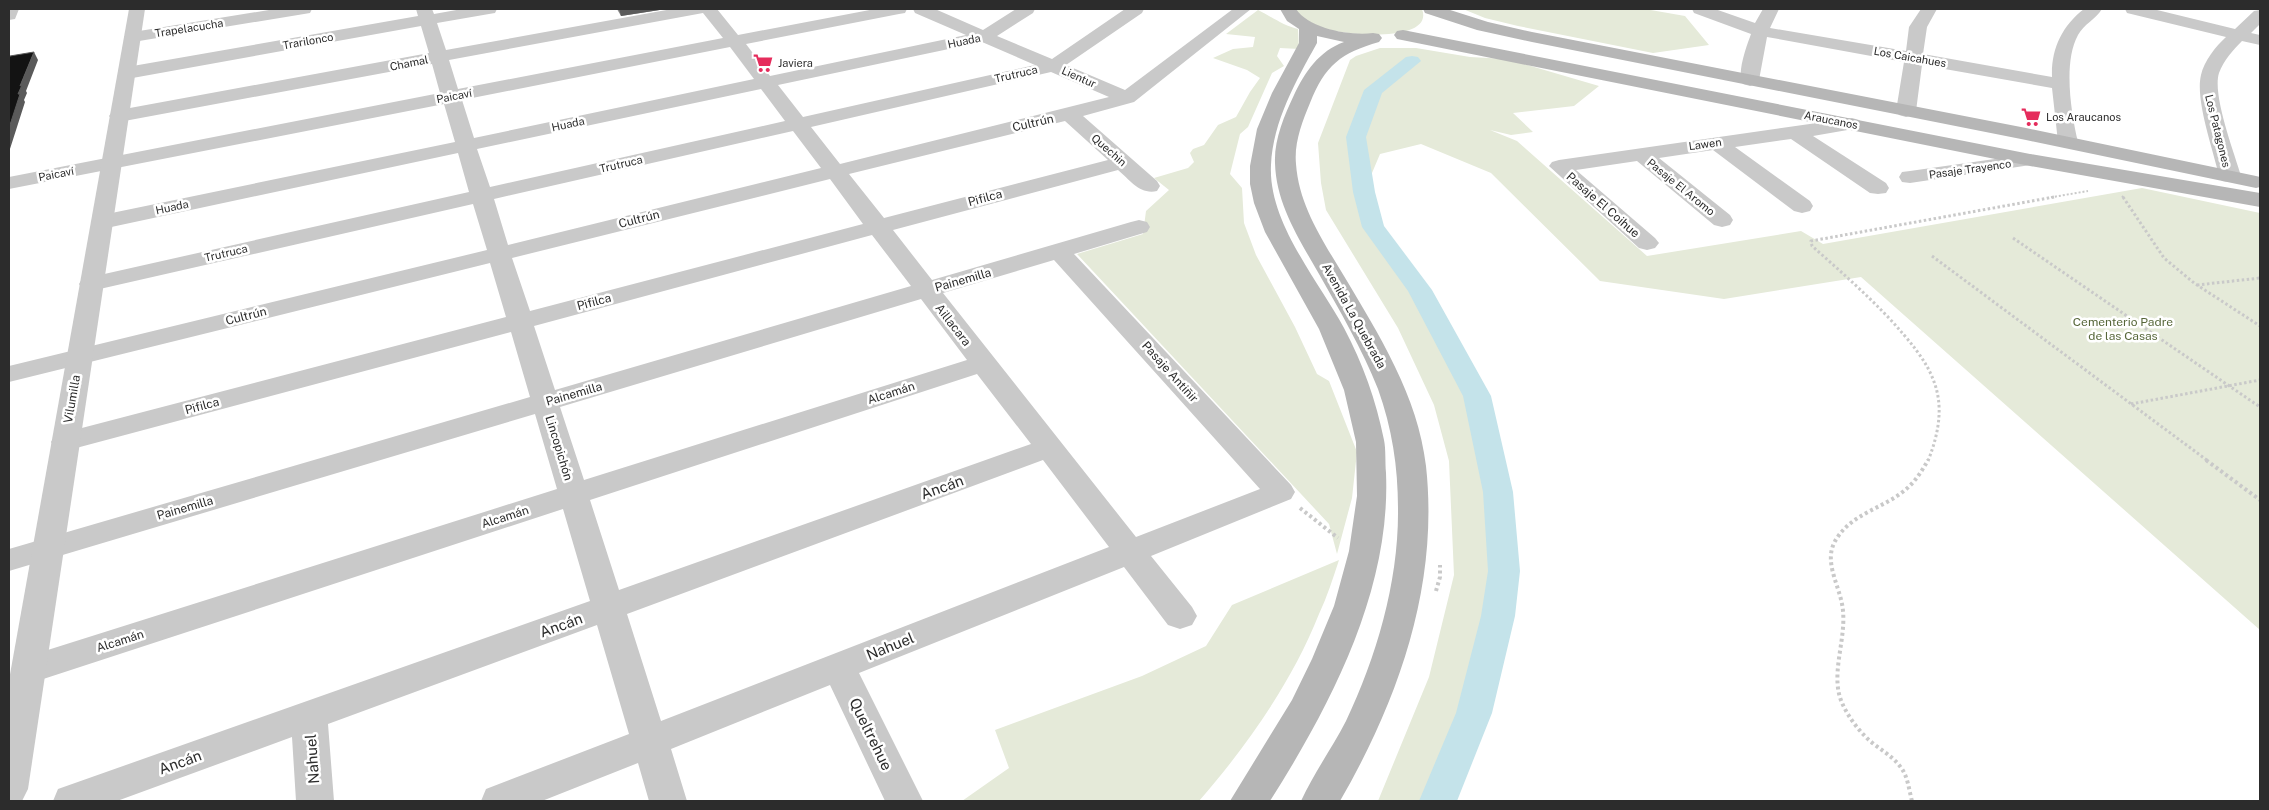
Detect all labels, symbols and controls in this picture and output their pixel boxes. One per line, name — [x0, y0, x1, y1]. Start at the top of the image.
street label: Trapelacucha — [154, 17, 224, 39]
street label: Trarilonco — [282, 31, 334, 51]
street label: Huada — [946, 32, 982, 50]
street label: Los Caicahues — [1873, 45, 1948, 69]
supermarket icon: Javiera — [752, 52, 774, 74]
street label: Chamal — [389, 53, 429, 73]
place label: Javiera — [778, 57, 813, 69]
street label: Trutruca — [993, 63, 1039, 85]
street label: Lientur — [1060, 64, 1098, 90]
street label: Paicaví — [435, 87, 473, 105]
street label: Los Patagones — [2203, 93, 2233, 169]
supermarket icon: Los Araucanos — [2020, 106, 2042, 128]
street label: Araucanos — [1803, 109, 1859, 131]
street label: Cultrún — [1011, 111, 1055, 135]
place label: Los Araucanos — [2046, 111, 2121, 123]
street label: Huada — [550, 115, 586, 133]
street label: Quechin — [1089, 132, 1129, 168]
street label: Lawen — [1688, 136, 1722, 152]
street label: Trutruca — [598, 153, 644, 175]
street label: Pasaje El Aromo — [1645, 156, 1717, 218]
street label: Pasaje Trayenco — [1928, 157, 2012, 181]
street label: Paicaví — [37, 165, 75, 183]
street label: Pasaje El Coihue — [1564, 169, 1643, 241]
street label: Pifilca — [966, 187, 1004, 209]
street label: Huada — [154, 198, 190, 216]
street label: Cultrún — [617, 207, 661, 231]
street label: Trutruca — [203, 242, 249, 264]
street label: Avenida La Quebrada — [1319, 261, 1389, 371]
street label: Painemilla — [933, 265, 993, 295]
street label: Pifilca — [575, 291, 613, 313]
street label: Aillacara — [932, 301, 974, 349]
street label: Cultrún — [224, 304, 268, 328]
park label: Cementerio Padre de las Casas — [2073, 315, 2173, 343]
street label: Pasaje Antiñir — [1139, 339, 1201, 406]
street label: Vilumilla — [61, 374, 83, 424]
street label: Painemilla — [544, 379, 604, 409]
street label: Alcamán — [866, 379, 916, 407]
street label: Pifilca — [183, 395, 221, 417]
street label: Lincopichón — [542, 414, 576, 482]
street label: Ancán — [918, 471, 966, 503]
street label: Painemilla — [155, 493, 215, 523]
street label: Alcamán — [480, 503, 530, 531]
street label: Ancán — [537, 609, 585, 641]
street label: Alcamán — [95, 627, 145, 655]
street label: Nahuel — [864, 629, 916, 663]
street label: Queltrehue — [846, 695, 896, 773]
street label: Nahuel — [302, 733, 322, 785]
street label: Ancán — [156, 746, 204, 778]

